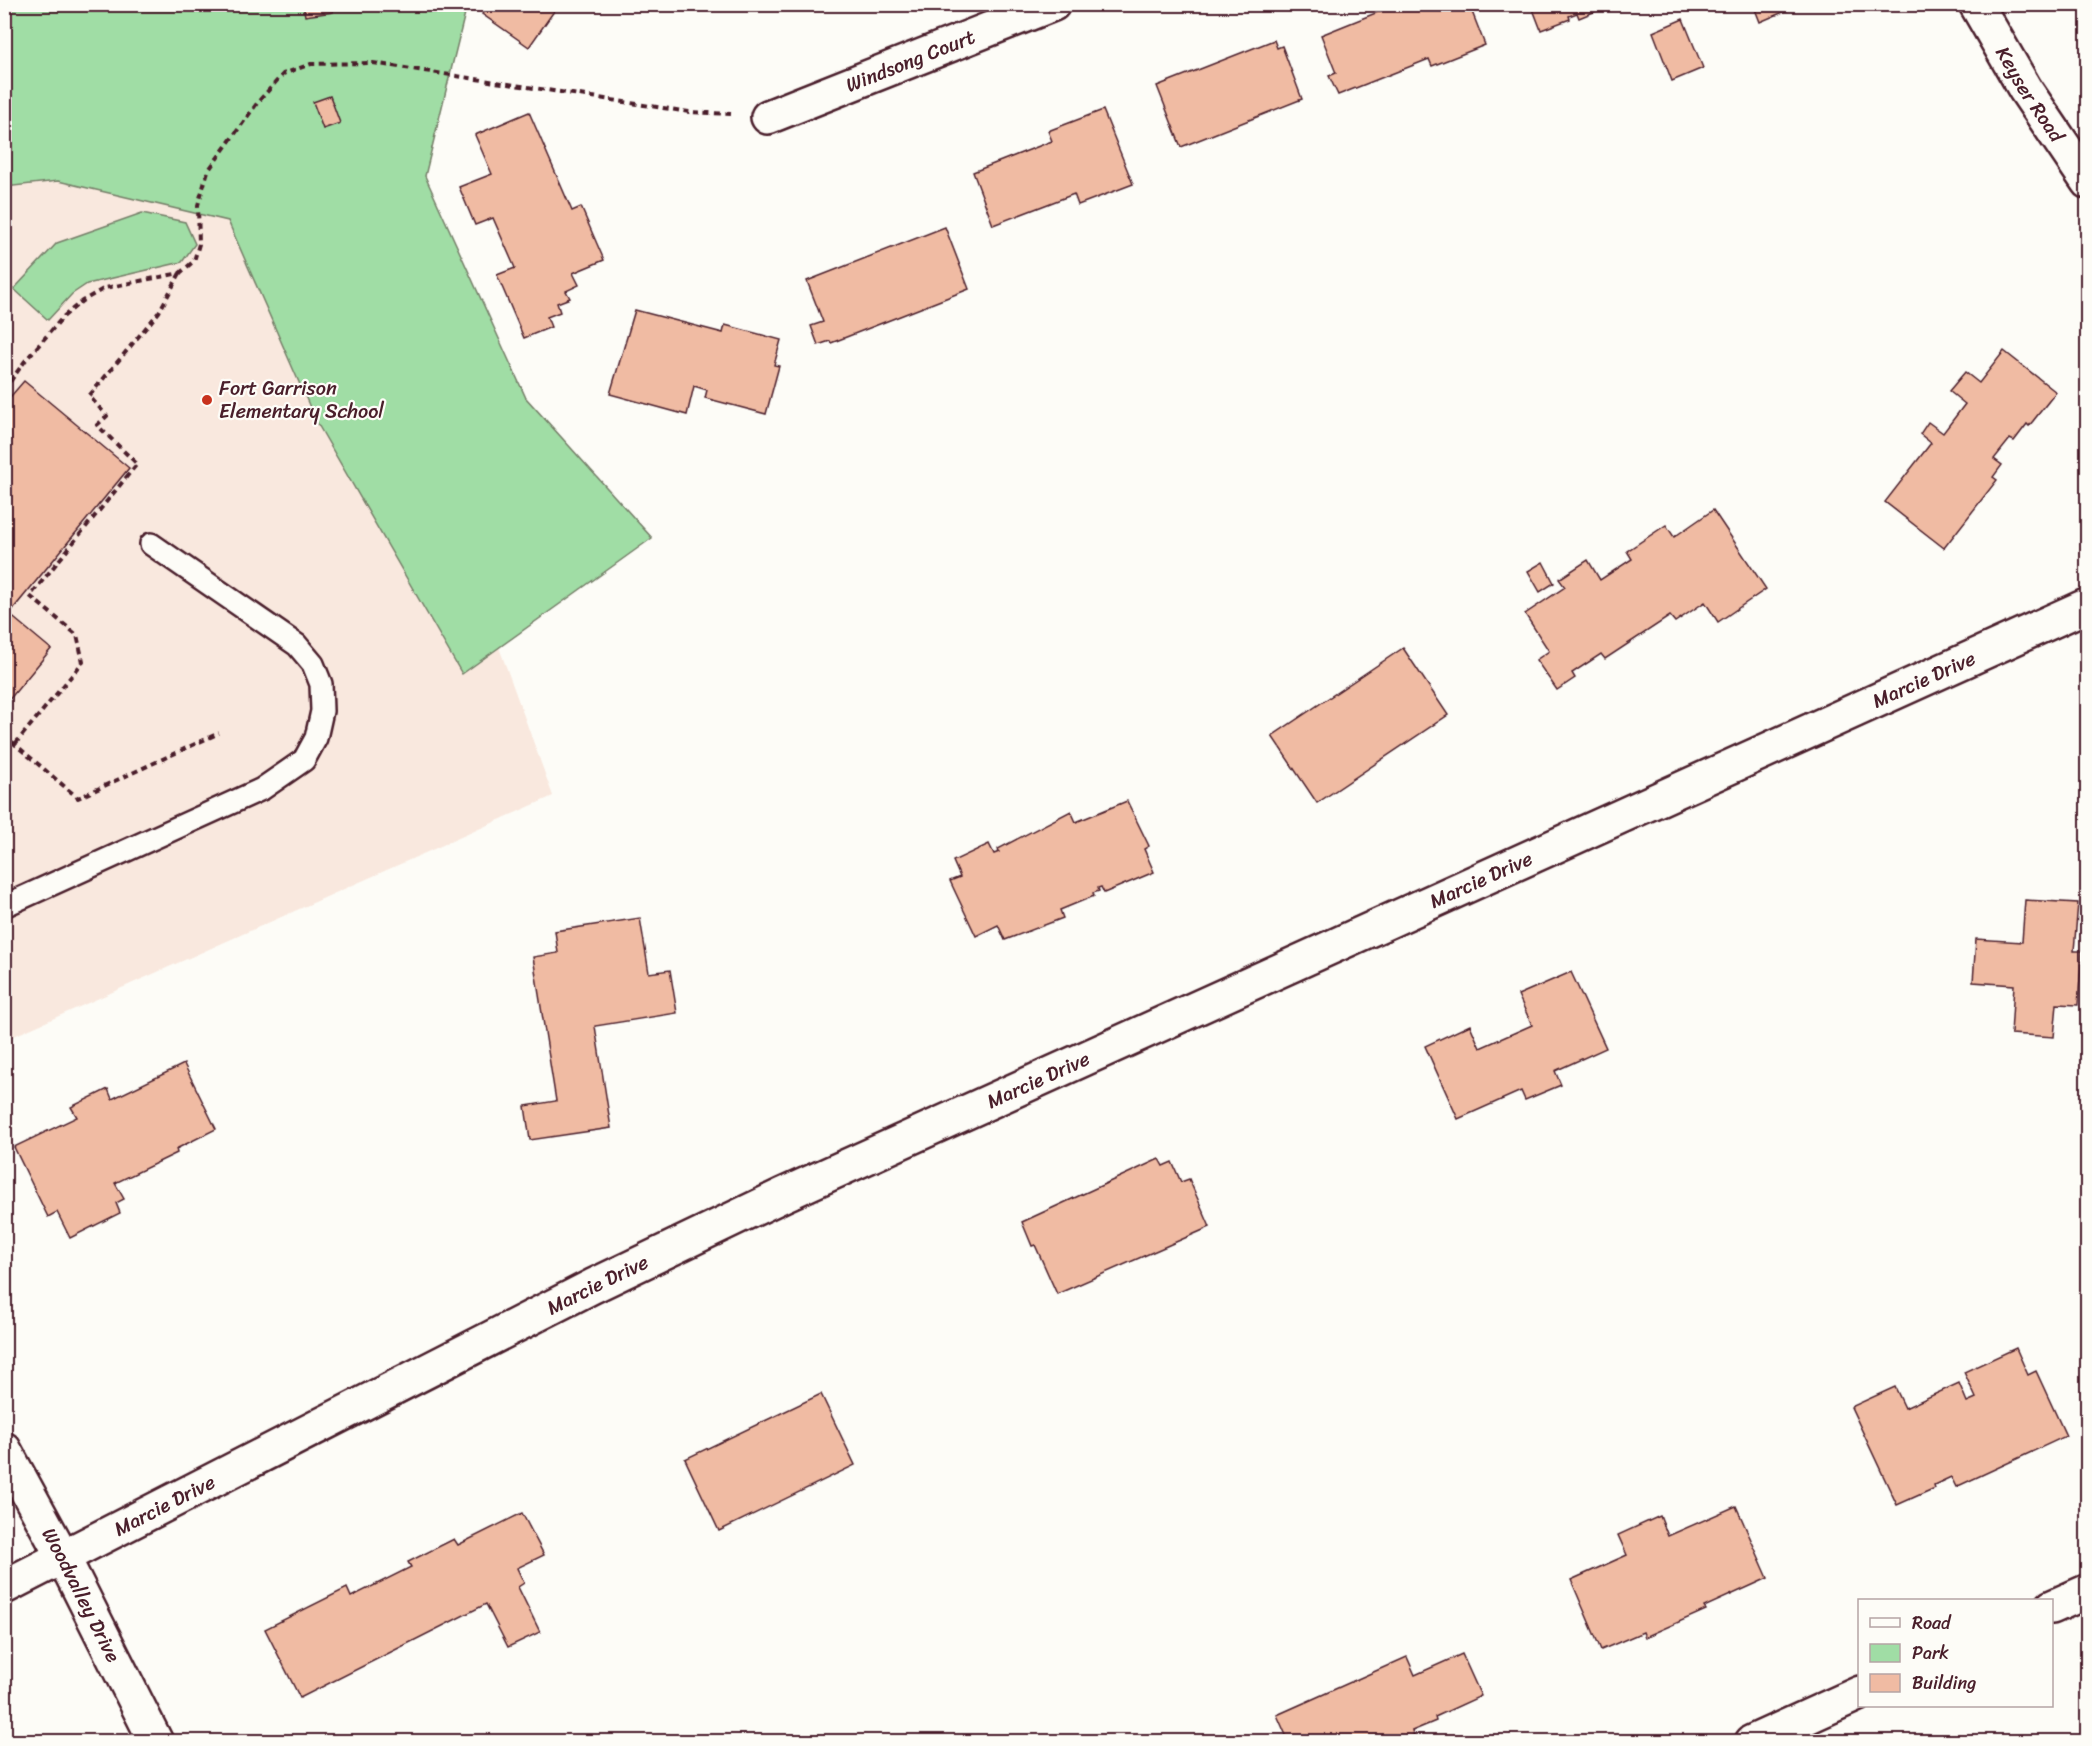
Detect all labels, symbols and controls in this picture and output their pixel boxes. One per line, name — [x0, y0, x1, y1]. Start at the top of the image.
street label: Windsong Court — [840, 19, 981, 103]
street label: Keyser Road — [1986, 40, 2074, 151]
place label: Fort Garrison Elementary School — [219, 371, 384, 429]
marker: Fort Garrison Elementary School — [200, 393, 214, 407]
street label: Marcie Drive — [1866, 641, 1981, 718]
street label: Marcie Drive — [1424, 841, 1539, 919]
street label: Marcie Drive — [981, 1042, 1096, 1119]
street label: Marcie Drive — [540, 1245, 655, 1325]
street label: Marcie Drive — [107, 1465, 222, 1546]
street label: Woodvalley Drive — [32, 1521, 130, 1669]
legend — [1858, 1599, 2053, 1707]
text: Road — [1912, 1607, 1952, 1639]
text: Park — [1912, 1637, 1949, 1669]
text: Building — [1912, 1667, 1976, 1699]

